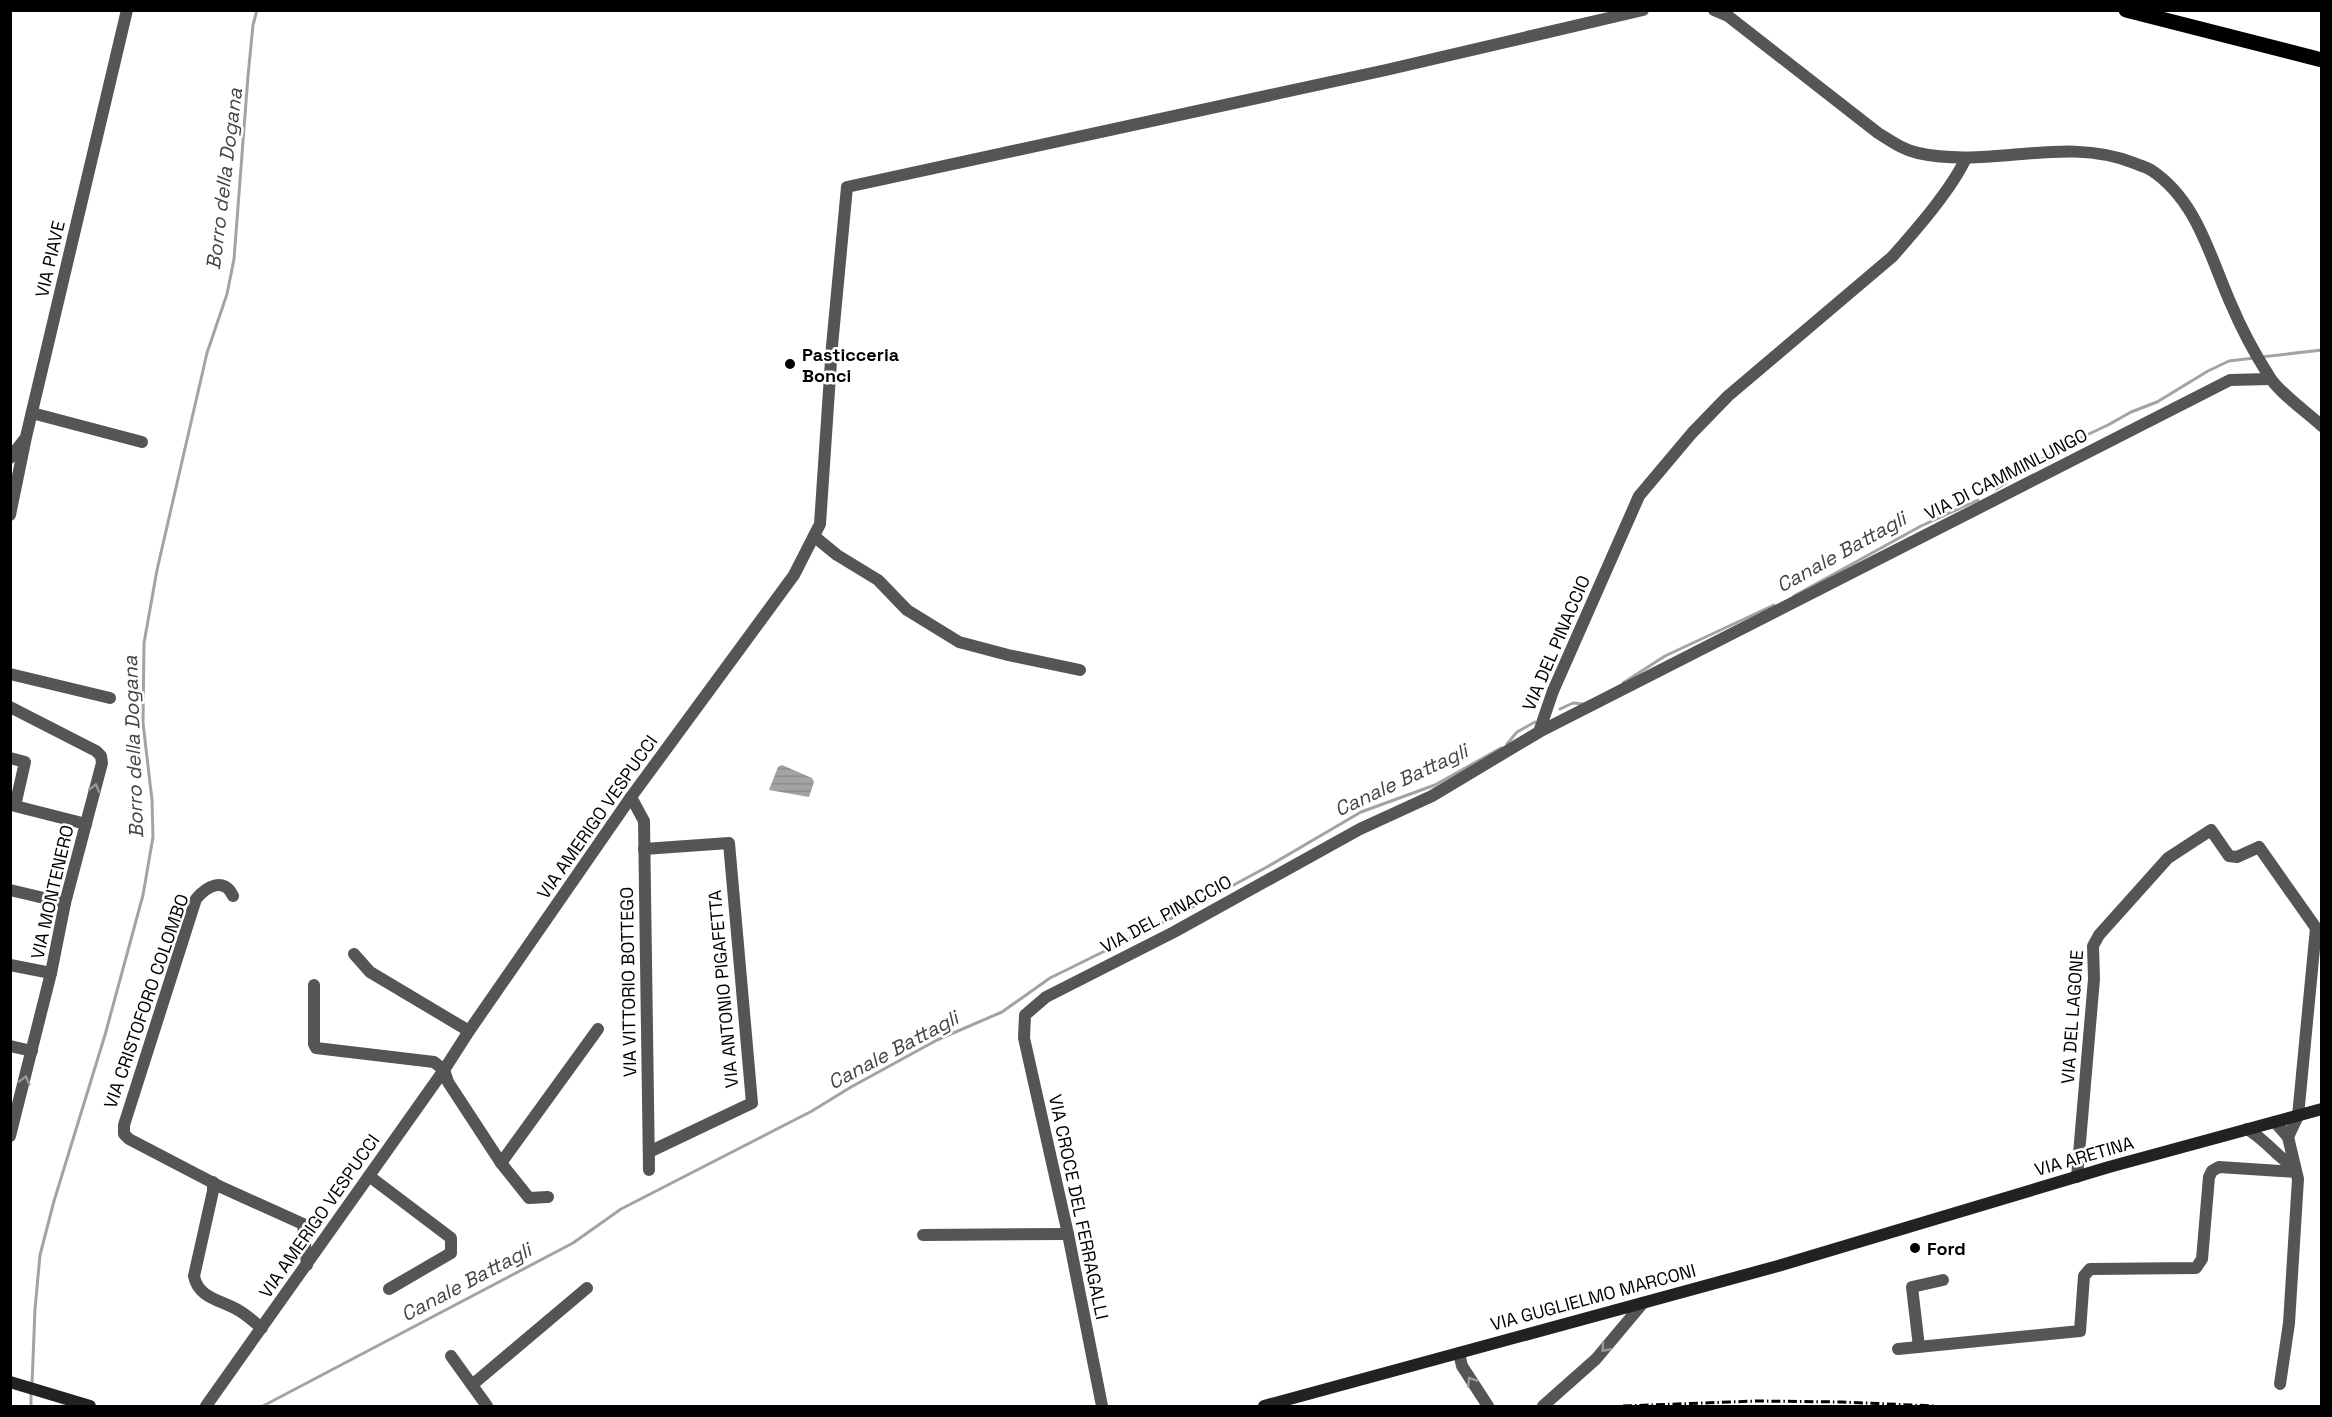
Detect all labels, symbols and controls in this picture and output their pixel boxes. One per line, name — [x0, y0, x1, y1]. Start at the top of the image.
water label: Borro della Dogana — [200, 86, 248, 271]
street label: VIA PIAVE — [30, 218, 70, 300]
place label: Pasticceria Bonci — [802, 343, 900, 387]
marker: Pasticceria Bonci — [783, 357, 797, 371]
street label: VIA DI CAMMINLUNGO — [1921, 423, 2091, 525]
water label: Canale Battagli — [1772, 505, 1912, 598]
street label: VIA DEL PINACCIO — [1517, 572, 1595, 714]
water label: Borro della Dogana — [117, 655, 149, 839]
street label: VIA AMERIGO VESPUCCI — [532, 731, 662, 903]
water label: Canale Battagli — [1330, 737, 1474, 822]
one-way arrow — [88, 783, 101, 793]
street label: VIA MONTENERO — [25, 823, 79, 961]
street label: VIA DEL PINACCIO — [1096, 870, 1236, 958]
street label: VIA VITTORIO BOTTEGO — [615, 887, 641, 1077]
street label: VIA ANTONIO PIGAFETTA — [703, 889, 743, 1089]
street label: VIA CRISTOFORO COLOMBO — [98, 891, 194, 1111]
street label: VIA DEL LAGONE — [2056, 949, 2088, 1085]
water label: Canale Battagli — [823, 1004, 965, 1095]
one-way arrow — [17, 1075, 30, 1085]
street label: VIA CROCE DEL FERRAGALLI — [1044, 1092, 1114, 1322]
street label: VIA AMERIGO VESPUCCI — [254, 1130, 384, 1302]
street label: VIA ARETINA — [2032, 1131, 2136, 1181]
water label: Canale Battagli — [396, 1236, 538, 1327]
place label: Ford — [1927, 1237, 1966, 1260]
marker: Ford — [1908, 1241, 1922, 1255]
street label: VIA GUGLIELMO MARCONI — [1488, 1259, 1698, 1335]
one-way arrow — [1601, 1341, 1612, 1352]
one-way arrow — [1467, 1377, 1479, 1387]

